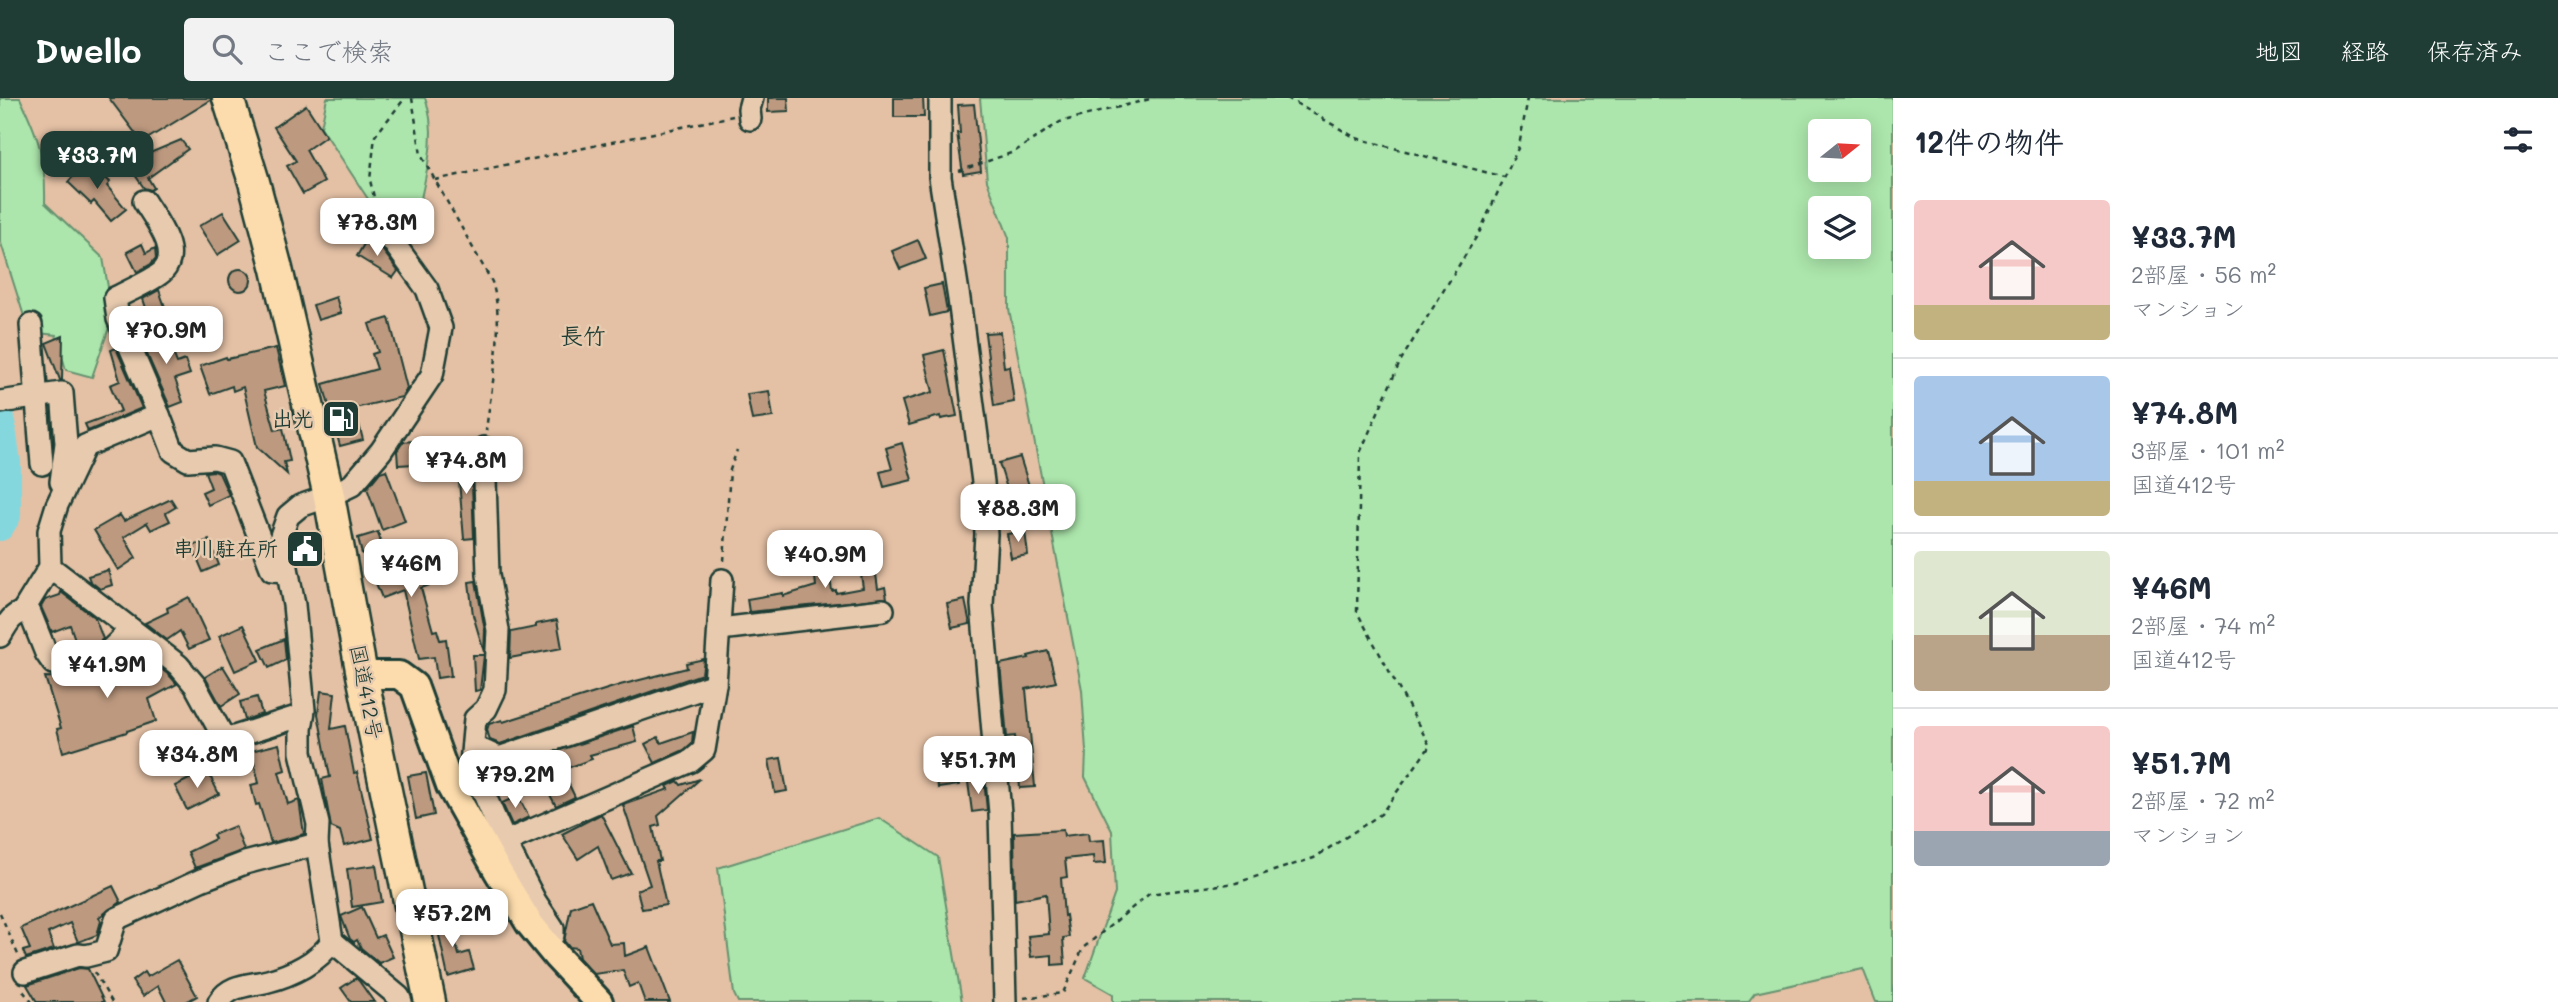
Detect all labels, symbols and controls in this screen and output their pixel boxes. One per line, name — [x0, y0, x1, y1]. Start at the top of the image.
search box — [184, 18, 674, 81]
text: Dwello — [35, 28, 142, 71]
icon: search — [208, 30, 246, 68]
text: ここで検索 — [264, 34, 394, 68]
text: 地図 — [2255, 35, 2303, 66]
text: 経路 — [2341, 35, 2389, 66]
text: 保存済み — [2427, 35, 2523, 66]
north arrow — [1808, 119, 1871, 182]
map controls — [1808, 119, 1871, 259]
text: 12件の物件 — [1914, 121, 2064, 161]
icon: filters — [2499, 121, 2537, 159]
pin: ¥33.7M — [40, 132, 154, 191]
text: ¥33.7M — [56, 139, 138, 169]
button: layers — [1808, 196, 1871, 259]
pin: ¥78.3M — [320, 198, 434, 258]
text: ¥78.3M — [336, 206, 418, 236]
text: ¥33.7M — [2131, 216, 2237, 256]
icon: home — [1970, 228, 2054, 312]
text: 2部屋 · 56 m² — [2131, 259, 2276, 289]
text: マンション — [2131, 293, 2245, 323]
pin: ¥70.9M — [109, 306, 223, 366]
text: ¥70.9M — [125, 314, 207, 344]
district label: 長竹 — [560, 320, 606, 350]
text: ¥74.8M — [2131, 392, 2239, 432]
fuel station icon: 出光 — [320, 398, 362, 440]
place label: 出光 — [272, 404, 314, 431]
icon: home — [1970, 404, 2054, 488]
text: 3部屋 · 101 m² — [2131, 435, 2284, 465]
pin: ¥74.8M — [409, 436, 523, 496]
text: ¥74.8M — [425, 444, 507, 474]
text: 国道412号 — [2131, 469, 2237, 499]
pin: ¥88.3M — [961, 484, 1075, 544]
text: ¥88.3M — [976, 492, 1060, 522]
public building icon: 串川駐在所 — [284, 528, 326, 570]
pin: ¥40.9M — [768, 531, 882, 590]
place label: 串川駐在所 — [173, 534, 278, 561]
text: ¥40.9M — [783, 538, 867, 568]
pin: ¥46M — [370, 540, 452, 599]
text: ¥46M — [380, 547, 442, 577]
text: ¥46M — [2131, 567, 2212, 607]
icon: home — [1970, 579, 2054, 663]
text: 2部屋 · 74 m² — [2131, 610, 2275, 640]
pin: ¥41.9M — [50, 640, 164, 700]
street label: 国道412号 — [345, 642, 390, 742]
text: 国道412号 — [2131, 644, 2237, 674]
text: ¥41.9M — [67, 648, 147, 678]
pin: ¥34.8M — [140, 730, 254, 790]
pin: ¥51.7M — [921, 736, 1035, 796]
text: ¥34.8M — [155, 738, 239, 768]
text: ¥51.7M — [2131, 742, 2232, 782]
text: ¥51.7M — [939, 744, 1017, 774]
pin: ¥79.2M — [458, 750, 572, 810]
icon: home — [1970, 754, 2054, 838]
text: ¥79.2M — [475, 758, 555, 788]
text: 2部屋 · 72 m² — [2131, 785, 2275, 815]
text: マンション — [2131, 819, 2245, 849]
pin: ¥57.2M — [395, 890, 509, 949]
text: ¥57.2M — [412, 897, 492, 927]

